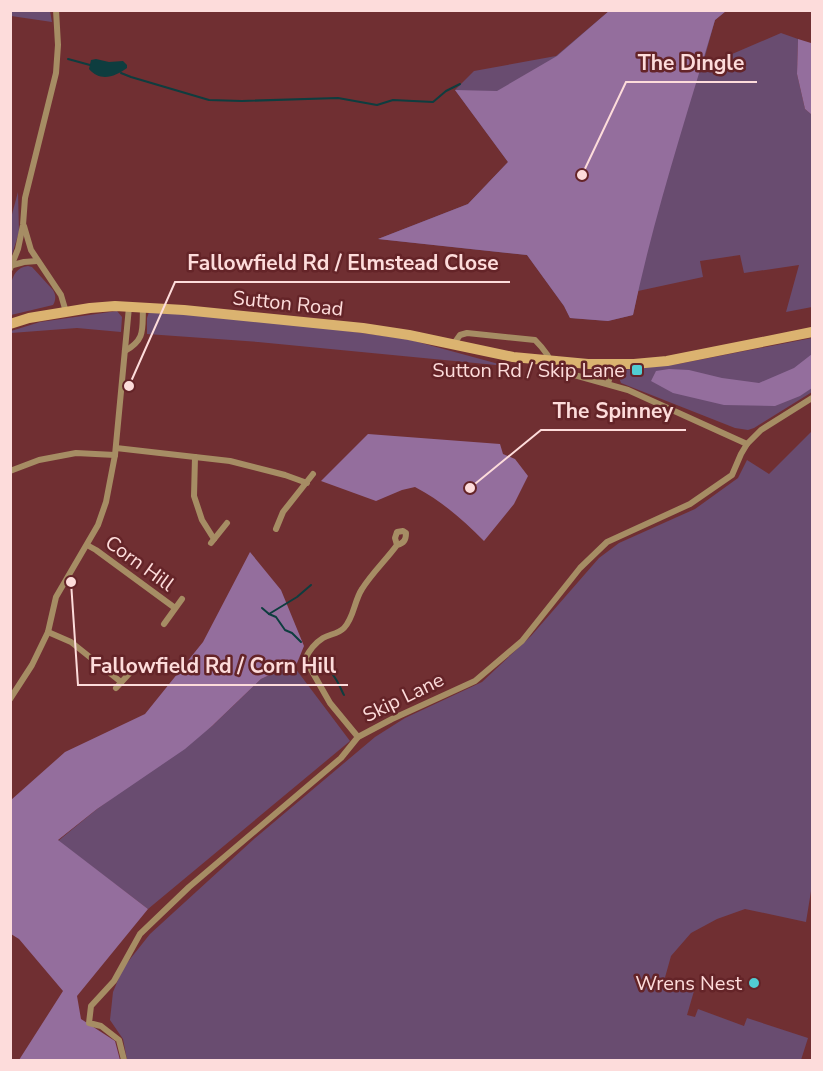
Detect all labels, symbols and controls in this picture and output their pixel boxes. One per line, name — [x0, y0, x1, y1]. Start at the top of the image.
callout: The Dingle — [626, 43, 757, 82]
text: The Dingle — [638, 49, 744, 77]
callout: Fallowfield Rd / Elmstead Close — [175, 243, 510, 282]
text: Fallowfield Rd / Elmstead Close — [187, 249, 499, 277]
street label: Sutton Road — [231, 284, 345, 323]
place label: Sutton Rd / Skip Lane — [432, 357, 625, 384]
marker: Sutton Rd / Skip Lane — [630, 363, 644, 377]
callout: The Spinney — [541, 391, 686, 430]
text: The Spinney — [553, 397, 674, 425]
street label: Corn Hill — [100, 529, 180, 598]
callout: Fallowfield Rd / Corn Hill — [78, 646, 348, 685]
text: Fallowfield Rd / Corn Hill — [90, 652, 337, 680]
street label: Skip Lane — [358, 666, 448, 729]
place label: Wrens Nest — [635, 970, 743, 997]
marker: Wrens Nest — [747, 976, 761, 990]

